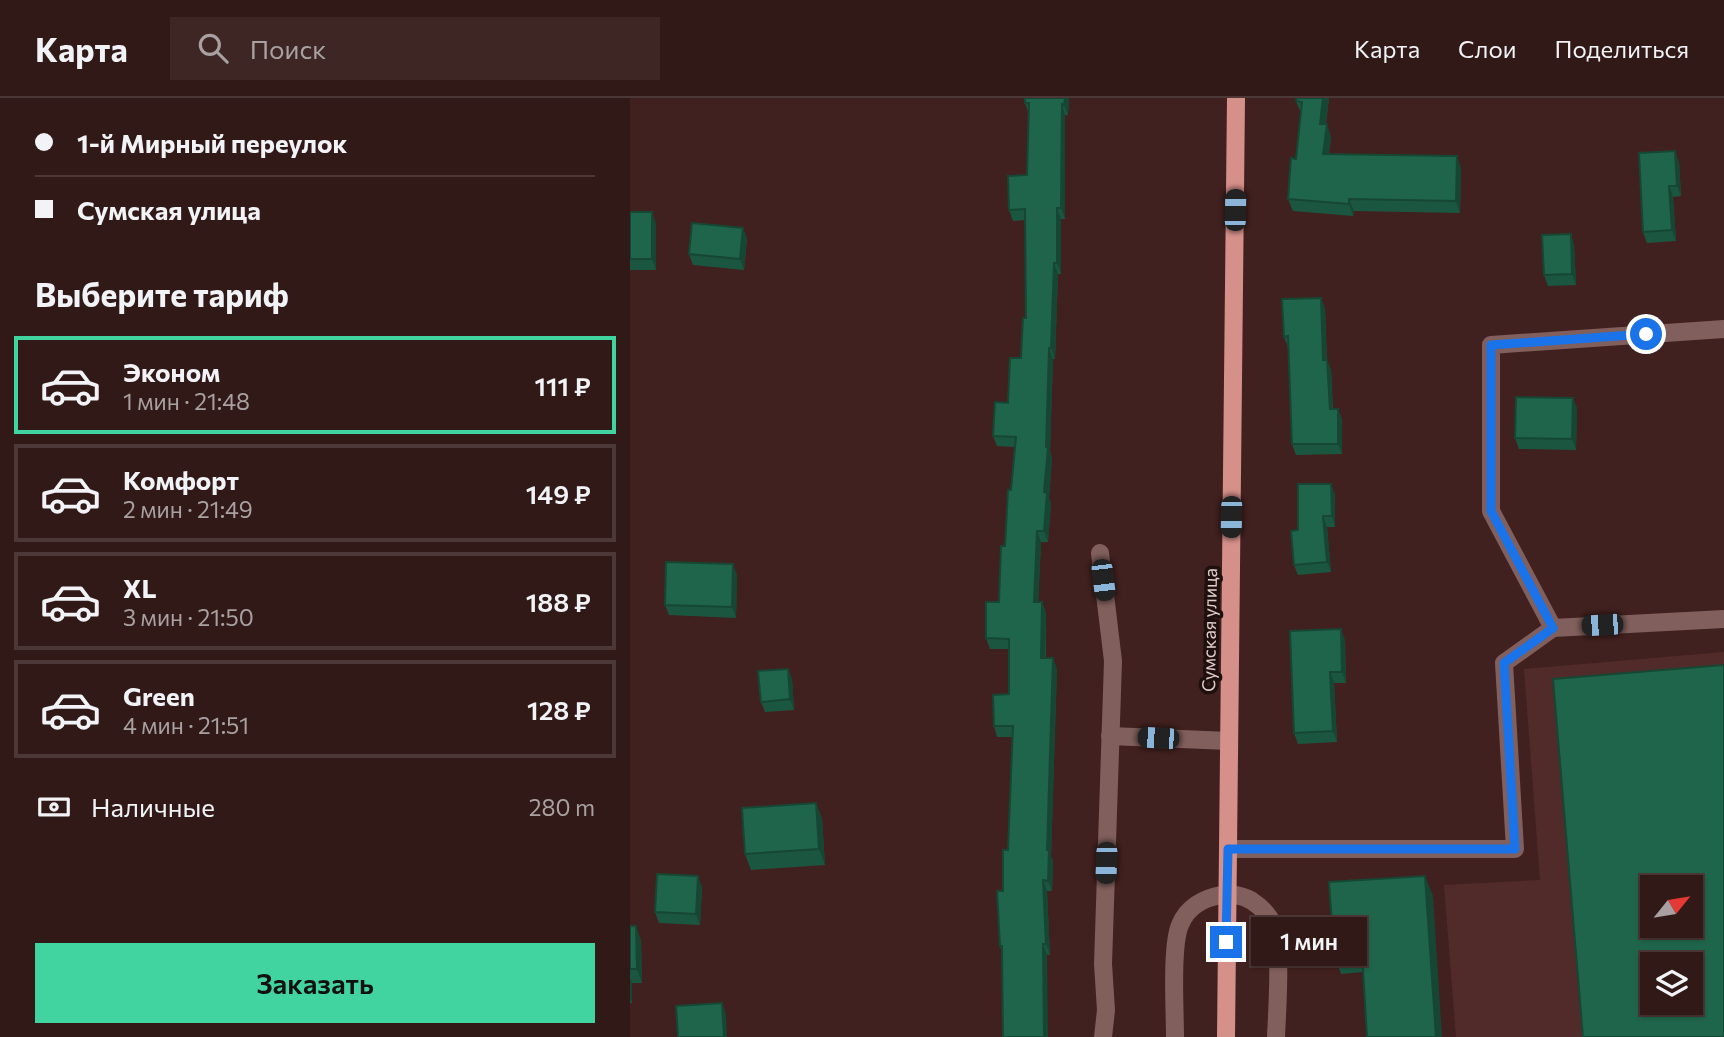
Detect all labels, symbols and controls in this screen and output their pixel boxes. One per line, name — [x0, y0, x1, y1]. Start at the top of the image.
search box — [170, 17, 660, 80]
text: Карта — [35, 28, 128, 69]
icon: search — [194, 29, 232, 67]
text: Поиск — [250, 33, 326, 64]
text: Карта — [1354, 34, 1420, 63]
text: Слои — [1458, 34, 1516, 63]
text: Поделиться — [1554, 34, 1689, 63]
text: 1-й Мирный переулок — [77, 127, 347, 158]
car — [1225, 189, 1246, 231]
text: Сумская улица — [77, 194, 261, 225]
text: Выберите тариф — [35, 274, 289, 314]
route start — [1630, 318, 1662, 350]
icon: car — [39, 354, 102, 417]
text: Эконом — [123, 356, 220, 387]
text: 111 ₽ — [534, 370, 591, 401]
text: 1 мин · 21:48 — [123, 387, 250, 415]
icon: car — [39, 462, 102, 525]
text: Комфорт — [123, 464, 239, 495]
text: 149 ₽ — [526, 478, 591, 509]
text: 2 мин · 21:49 — [123, 495, 253, 523]
car — [1221, 496, 1242, 538]
car — [1091, 558, 1116, 602]
street label: Сумская улица — [1197, 568, 1221, 692]
icon: car — [39, 570, 102, 633]
text: XL — [123, 572, 157, 603]
text: 188 ₽ — [526, 586, 591, 617]
text: 3 мин · 21:50 — [123, 603, 254, 631]
car — [1581, 613, 1624, 637]
icon: car — [39, 678, 102, 741]
text: Green — [123, 680, 195, 711]
text: 128 ₽ — [527, 694, 591, 725]
text: 4 мин · 21:51 — [123, 711, 249, 739]
car — [1137, 726, 1180, 750]
icon: cash — [35, 788, 73, 826]
text: Наличные — [91, 791, 215, 822]
text: 280 m — [529, 793, 595, 821]
car — [1095, 842, 1118, 884]
north arrow — [1640, 875, 1703, 938]
map controls — [1640, 875, 1703, 1015]
callout: 1 мин — [1250, 918, 1366, 966]
route end — [1210, 926, 1242, 958]
text: 1 мин — [1280, 927, 1338, 955]
button: Заказать — [35, 943, 595, 1023]
button: layers — [1640, 952, 1703, 1015]

